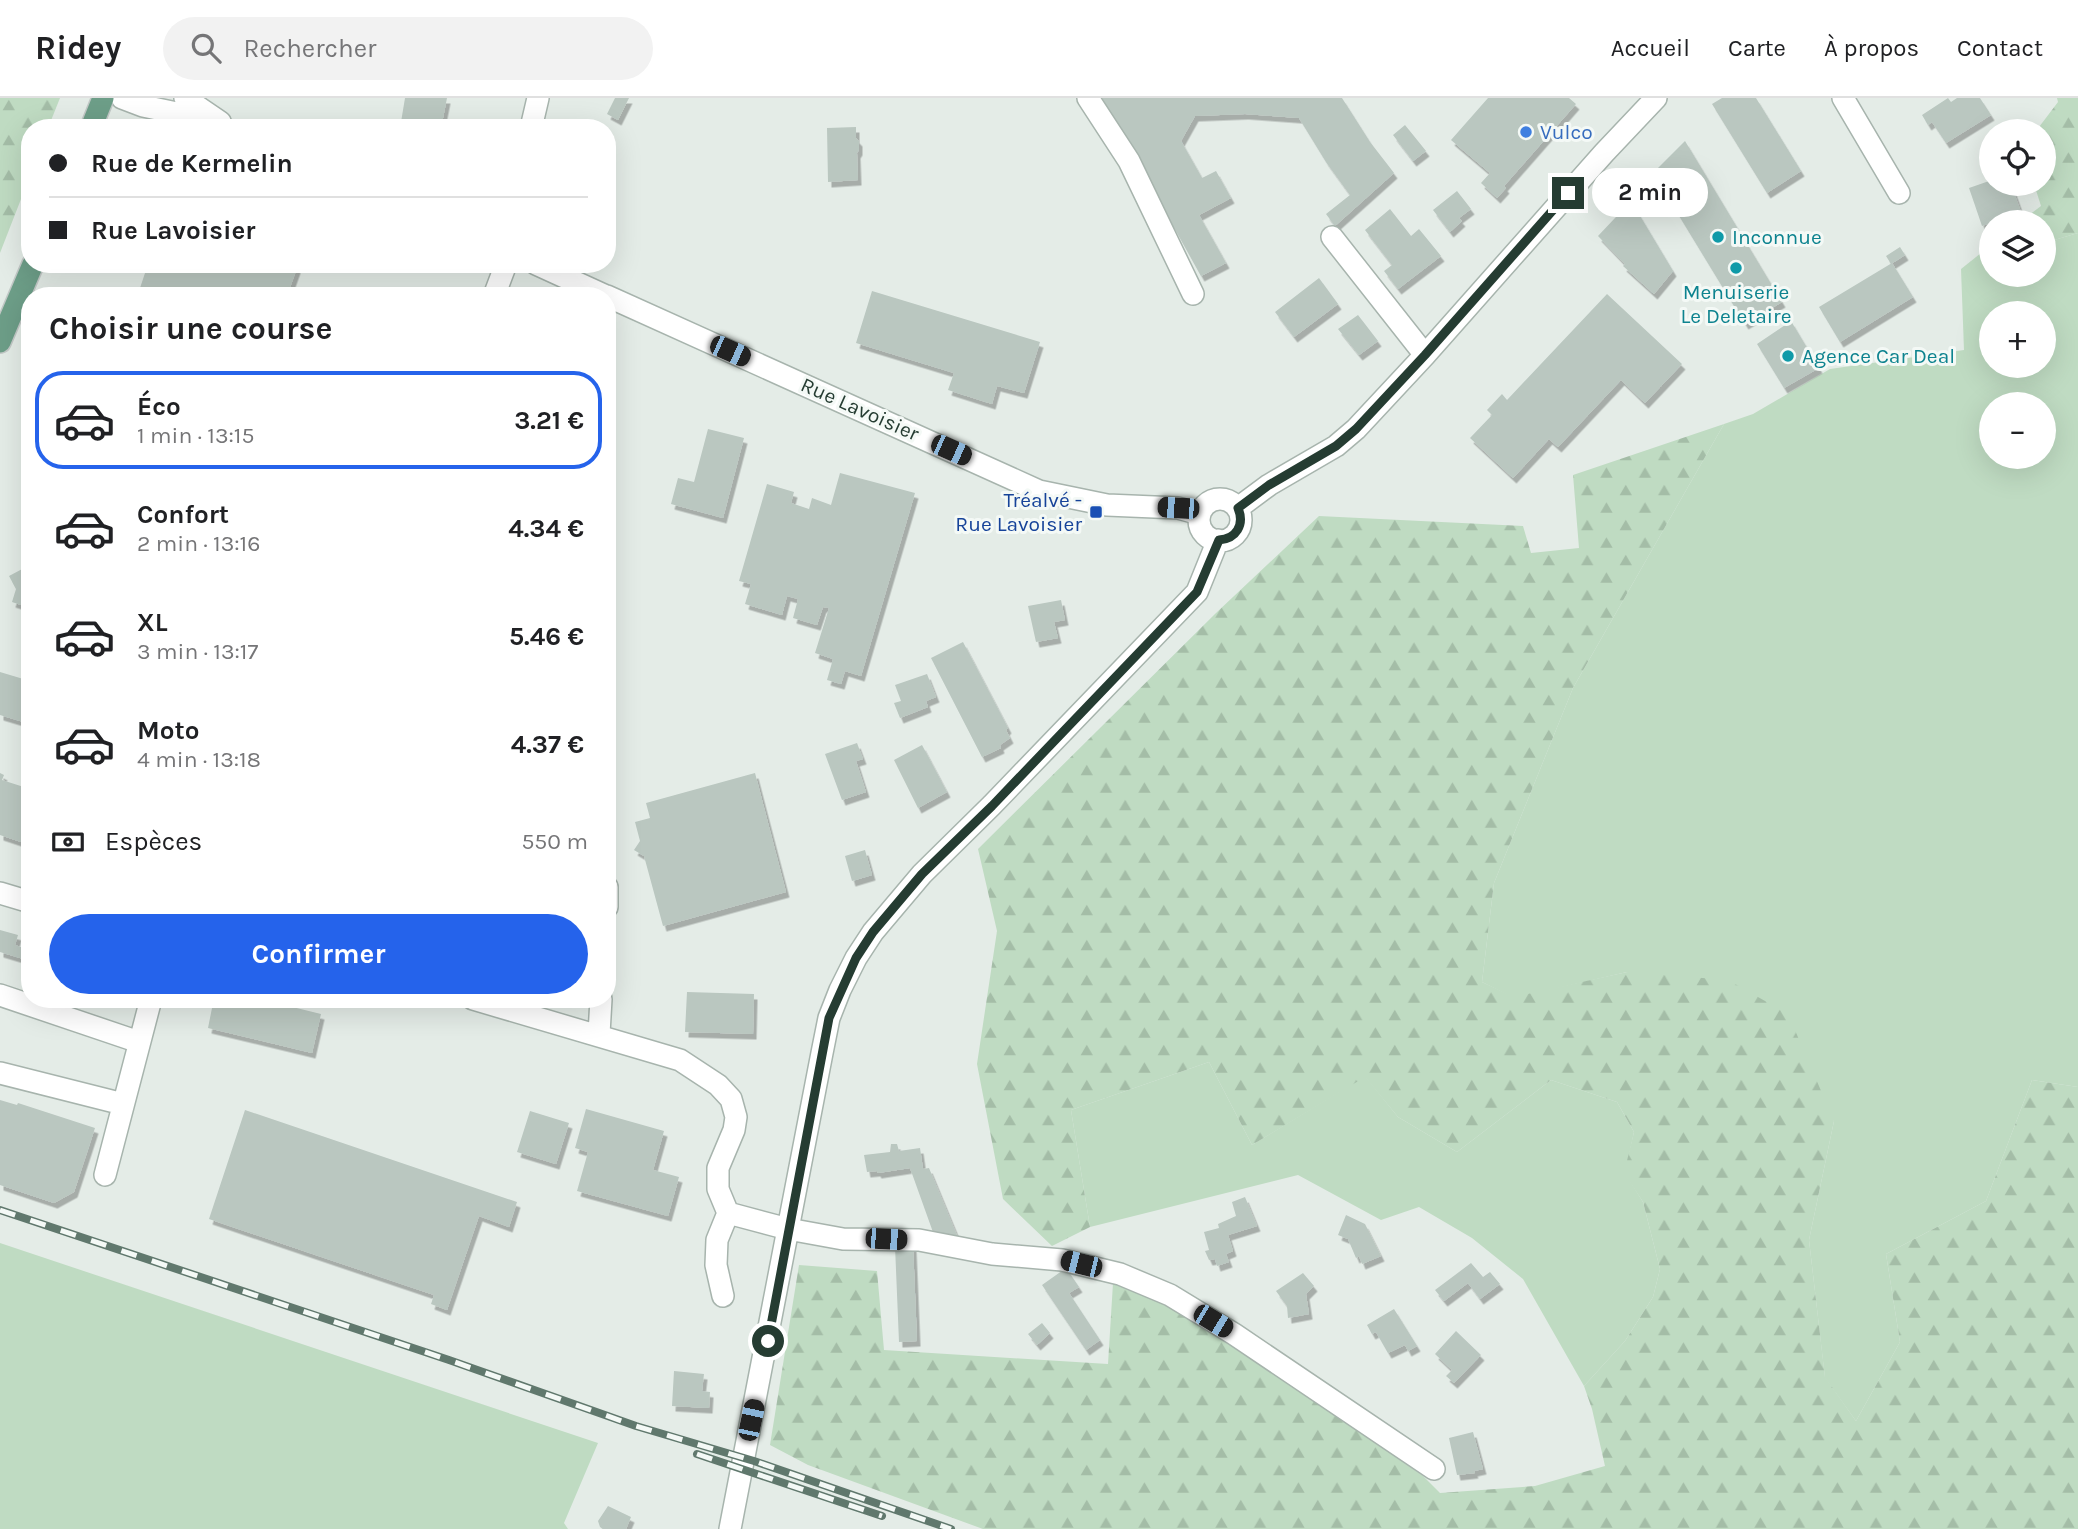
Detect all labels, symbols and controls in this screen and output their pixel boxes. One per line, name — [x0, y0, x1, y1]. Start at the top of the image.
search box — [163, 17, 653, 80]
text: Ridey — [35, 29, 121, 67]
icon: search — [187, 29, 225, 67]
text: Rechercher — [243, 33, 376, 64]
text: Accueil — [1611, 34, 1690, 62]
text: Carte — [1728, 34, 1786, 62]
text: À propos — [1824, 34, 1919, 62]
text: Contact — [1957, 34, 2043, 62]
map controls — [1979, 119, 2056, 469]
button: locate — [1979, 119, 2056, 196]
place label: Vulco — [1540, 120, 1593, 144]
marker: Vulco — [1518, 124, 1534, 140]
text: Rue de Kermelin — [91, 148, 293, 179]
callout: 2 min — [1592, 168, 1708, 217]
route end — [1552, 177, 1584, 209]
text: 2 min — [1618, 179, 1682, 206]
button: layers — [1979, 210, 2056, 287]
text: Rue Lavoisier — [91, 215, 255, 246]
place label: Inconnue — [1732, 225, 1822, 249]
marker: Inconnue — [1710, 229, 1726, 245]
marker: Menuiserie Le Deletaire — [1728, 260, 1744, 276]
place label: Menuiserie Le Deletaire — [1681, 280, 1792, 328]
button: + — [1979, 301, 2056, 378]
text: Choisir une course — [49, 310, 332, 347]
car — [707, 333, 754, 369]
place label: Agence Car Deal — [1802, 344, 1955, 368]
marker: Agence Car Deal — [1780, 348, 1796, 364]
street label: Rue Lavoisier — [797, 372, 923, 446]
icon: car — [53, 389, 116, 452]
text: Éco — [137, 391, 181, 422]
button: − — [1979, 392, 2056, 469]
text: 3.21 € — [514, 405, 584, 436]
text: 1 min · 13:15 — [137, 422, 254, 449]
car — [928, 432, 975, 468]
place label: Tréalvé - Rue Lavoisier — [955, 488, 1082, 536]
car — [1157, 496, 1200, 520]
icon: car — [53, 497, 116, 560]
text: Confort — [137, 499, 229, 530]
marker: Tréalvé - Rue Lavoisier — [1088, 504, 1104, 520]
text: 4.34 € — [508, 513, 584, 544]
text: 2 min · 13:16 — [137, 530, 260, 557]
icon: car — [53, 605, 116, 668]
text: XL — [137, 607, 168, 638]
text: 5.46 € — [509, 621, 584, 652]
text: 3 min · 13:17 — [137, 638, 258, 665]
icon: car — [53, 713, 116, 776]
text: Moto — [137, 715, 199, 746]
text: 4.37 € — [511, 729, 584, 760]
text: 4 min · 13:18 — [137, 746, 261, 773]
icon: cash — [49, 823, 87, 861]
text: Espèces — [105, 826, 202, 857]
text: 550 m — [521, 828, 588, 855]
button: Confirmer — [49, 914, 588, 994]
car — [865, 1227, 908, 1251]
car — [1059, 1249, 1104, 1279]
car — [1190, 1301, 1237, 1341]
route start — [752, 1325, 784, 1357]
car — [737, 1397, 766, 1443]

